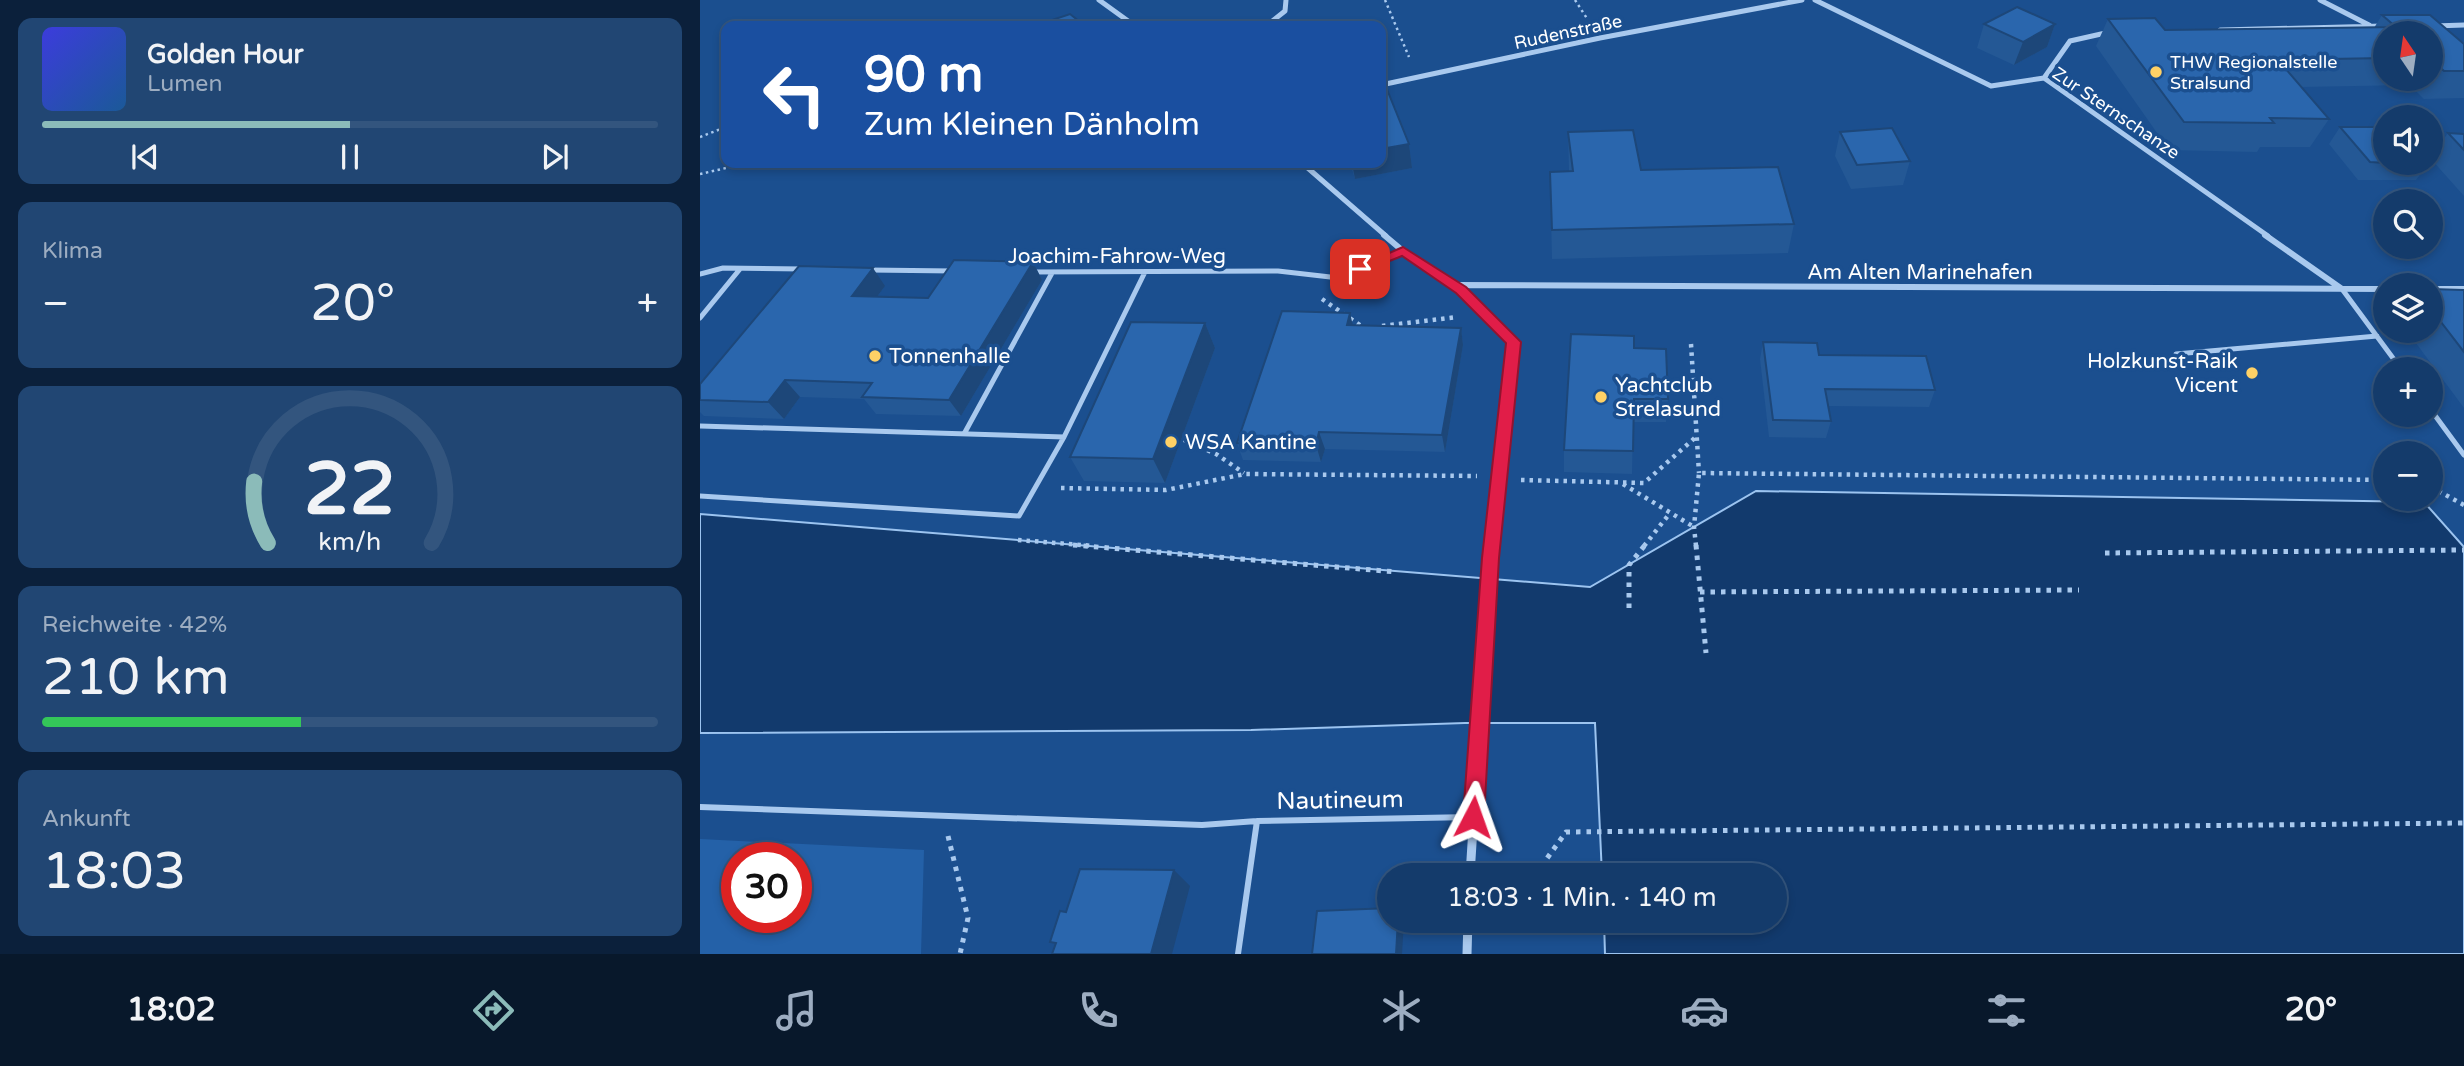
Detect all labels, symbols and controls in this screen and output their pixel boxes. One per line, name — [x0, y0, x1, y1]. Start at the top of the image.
street label: Rudenstraße — [1512, 10, 1624, 54]
north arrow — [2373, 21, 2443, 91]
map controls — [2373, 21, 2443, 511]
text: Golden Hour — [147, 39, 304, 70]
text: 90 m — [864, 46, 983, 105]
icon: left — [749, 49, 840, 140]
place label: THW Regionalstelle Stralsund — [2170, 51, 2337, 94]
street label: Zur Sternschanze — [2048, 62, 2184, 164]
marker: THW Regionalstelle Stralsund — [2148, 64, 2164, 80]
text: Lumen — [147, 70, 222, 98]
button: sound — [2373, 105, 2443, 175]
text: Zum Kleinen Dänholm — [864, 106, 1200, 144]
icon: previous — [126, 138, 164, 176]
icon: pause — [331, 138, 369, 176]
icon: next — [536, 138, 574, 176]
button: search — [2373, 189, 2443, 259]
text: Klima — [42, 237, 103, 265]
pin — [1330, 239, 1390, 299]
street label: Joachim-Fahrow-Weg — [1008, 244, 1226, 269]
icon: arrive — [1341, 250, 1379, 288]
street label: Am Alten Marinehafen — [1807, 260, 2033, 285]
text: 20° — [310, 272, 395, 335]
button: layers — [2373, 273, 2443, 343]
text: − — [42, 281, 69, 327]
text: + — [637, 281, 658, 327]
place label: Tonnenhalle — [889, 344, 1011, 369]
marker: Tonnenhalle — [867, 348, 883, 364]
place label: Holzkunst-Raik Vicent — [2087, 349, 2238, 398]
button: + — [2373, 357, 2443, 427]
marker: Holzkunst-Raik Vicent — [2244, 365, 2260, 381]
place label: Yachtclub Strelasund — [1615, 373, 1721, 422]
marker: Yachtclub Strelasund — [1593, 389, 1609, 405]
place label: WSA Kantine — [1185, 430, 1317, 455]
marker: WSA Kantine — [1163, 434, 1179, 450]
button: − — [2373, 441, 2443, 511]
text: 22 — [304, 446, 396, 534]
text: km/h — [319, 527, 381, 557]
text: Reichweite · 42% — [42, 611, 227, 639]
text: 210 km — [42, 646, 230, 709]
position arrow — [1436, 780, 1510, 854]
street label: Nautineum — [1276, 785, 1404, 816]
text: Ankunft — [42, 805, 131, 833]
text: 18:03 — [42, 840, 186, 903]
speed limit sign: 30 — [721, 842, 812, 933]
text: 18:03 · 1 Min. · 140 m — [1447, 882, 1717, 913]
icon: directions — [469, 986, 518, 1035]
icon: music — [772, 986, 821, 1035]
icon: phone — [1074, 986, 1123, 1035]
icon: climate — [1377, 986, 1426, 1035]
icon: car — [1680, 986, 1729, 1035]
icon: filters — [1982, 986, 2031, 1035]
text: 18:02 — [127, 991, 216, 1029]
text: 20° — [2285, 991, 2337, 1029]

